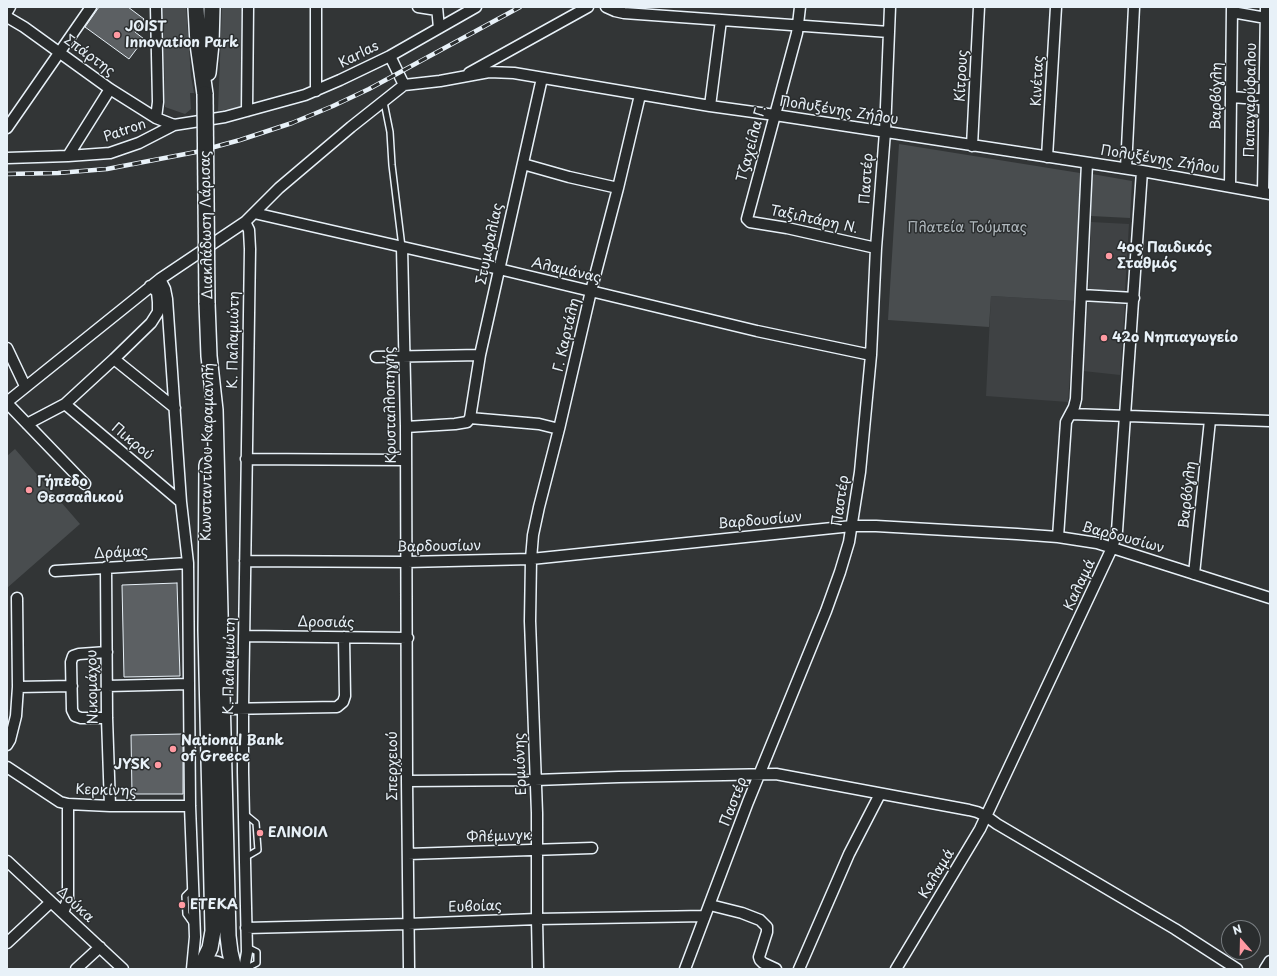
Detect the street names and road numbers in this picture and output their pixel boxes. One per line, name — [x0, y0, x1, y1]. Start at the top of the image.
street label: Σπάρτης — [60, 32, 118, 80]
street label: Karlas — [336, 38, 382, 72]
street label: Παπαγαρύφαλου — [1242, 43, 1260, 157]
street label: Κίτρους — [952, 50, 972, 102]
street label: Κινέτας — [1028, 55, 1048, 107]
street label: Βαρβόγλη — [1208, 62, 1226, 130]
street label: Πολυξένης Ζήλου — [778, 93, 900, 129]
street label: Τζαχείλα Γ. — [734, 104, 770, 184]
street label: Patron — [101, 116, 149, 146]
street label: Πολυξένης Ζήλου — [1099, 142, 1221, 178]
street label: Διακλάδωση Λάρισας — [197, 150, 217, 300]
street label: Παστέρ — [857, 153, 877, 205]
street label: Στυμφαλίας — [473, 202, 507, 286]
street label: Ταξιλτάρη Ν. — [769, 202, 859, 238]
street label: Αλαμάνας — [530, 255, 602, 287]
street label: Κ. Παλαμιώτη — [225, 291, 243, 389]
street label: Γ. Καρτάλη — [550, 296, 584, 374]
street label: Κρυσταλλοπηγής — [382, 346, 400, 464]
street label: Κωνσταντίνου Καραμανλή — [198, 363, 218, 541]
street label: Πικρού — [108, 420, 156, 464]
street label: Βαρβόγλη — [1176, 460, 1200, 530]
street label: Παστέρ — [829, 474, 853, 528]
street label: Βαρδουσίων — [717, 509, 803, 533]
street label: Βαρδουσίων — [1080, 519, 1166, 557]
street label: Βαρδουσίων — [397, 538, 481, 556]
street label: Δράμας — [94, 543, 148, 563]
street label: Καλαμά — [1061, 557, 1099, 613]
street label: Δροσιάς — [298, 614, 354, 632]
street label: Κ. Παλαμιώτη — [221, 617, 239, 715]
street label: Νικομάχου — [84, 649, 102, 725]
street label: Σπερχειού — [385, 731, 401, 801]
street label: Ερμιόνης — [512, 732, 530, 796]
street label: Παστέρ — [717, 775, 751, 829]
street label: Κερκίνης — [75, 782, 137, 800]
street label: Φλέμινγκ — [466, 827, 532, 847]
street label: Καλαμά — [916, 846, 958, 902]
street label: Δούκα — [53, 884, 97, 926]
street label: Ευβοίας — [448, 898, 502, 916]

